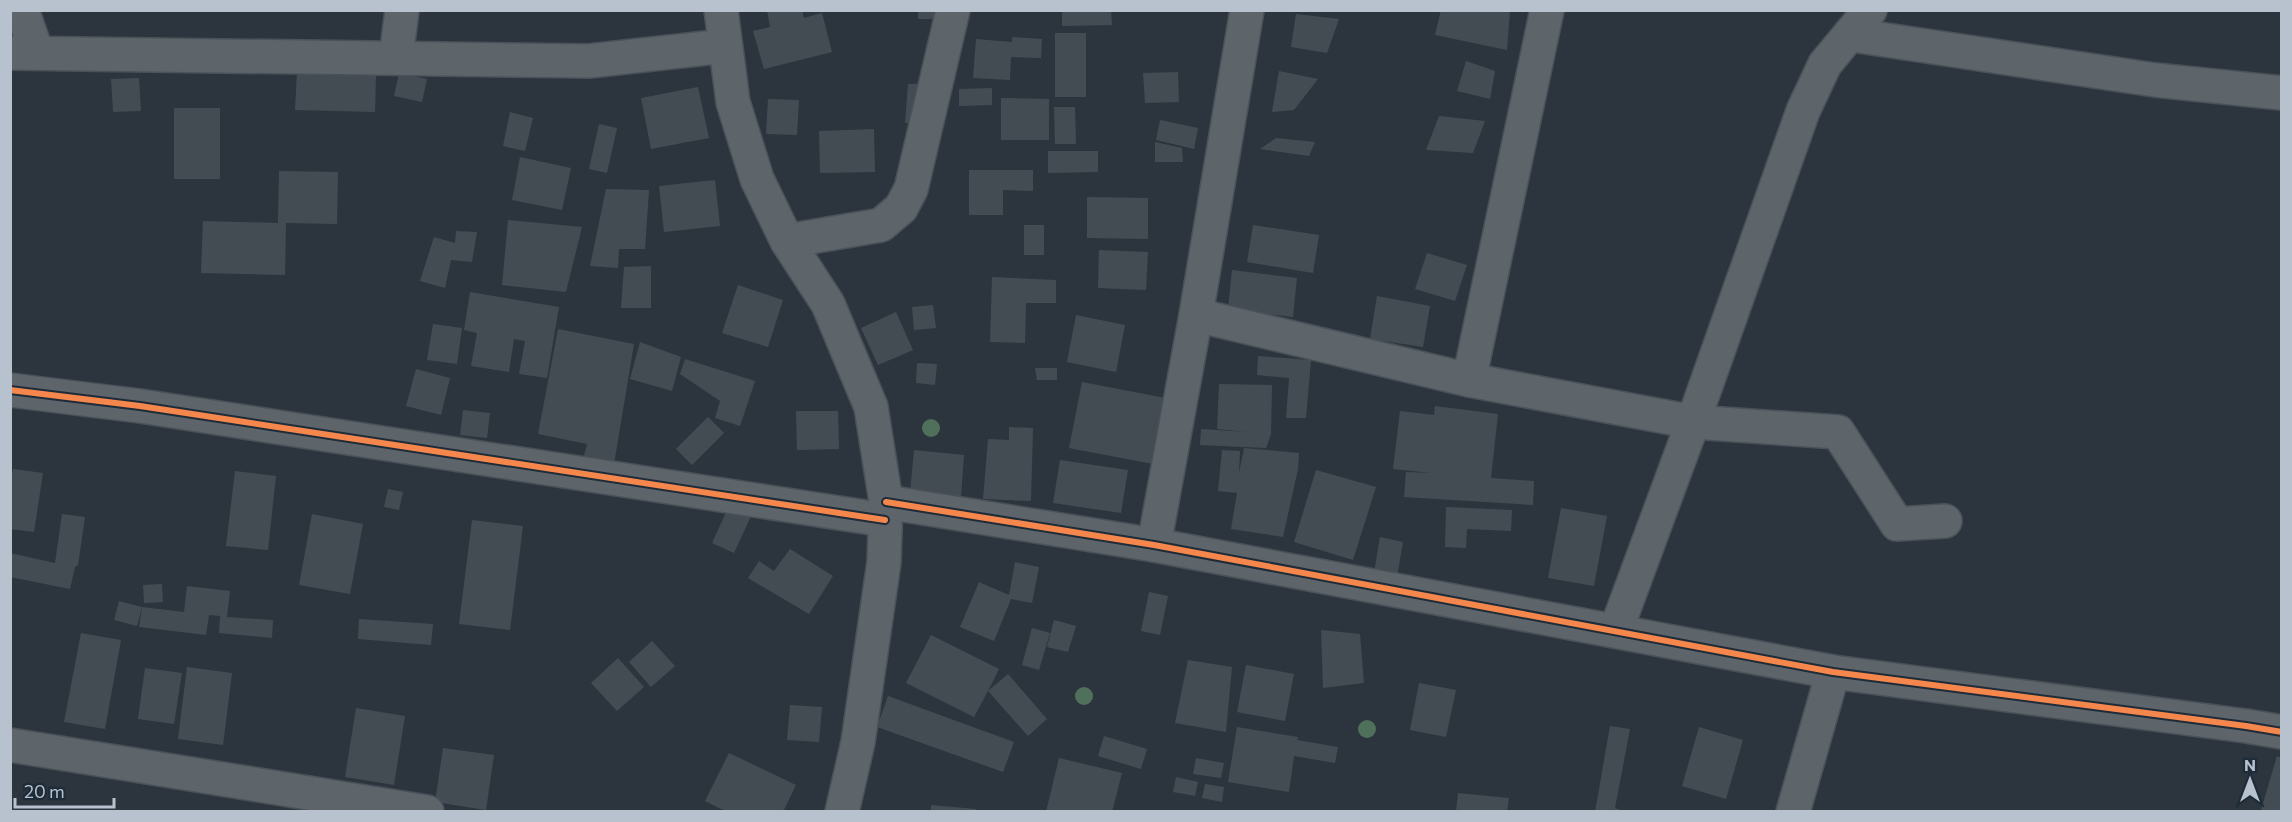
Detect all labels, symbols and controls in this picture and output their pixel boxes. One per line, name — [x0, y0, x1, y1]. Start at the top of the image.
north arrow — [2220, 750, 2280, 810]
text: N — [2244, 755, 2256, 774]
scale bar — [15, 771, 114, 809]
text: 20 m — [24, 780, 65, 802]

